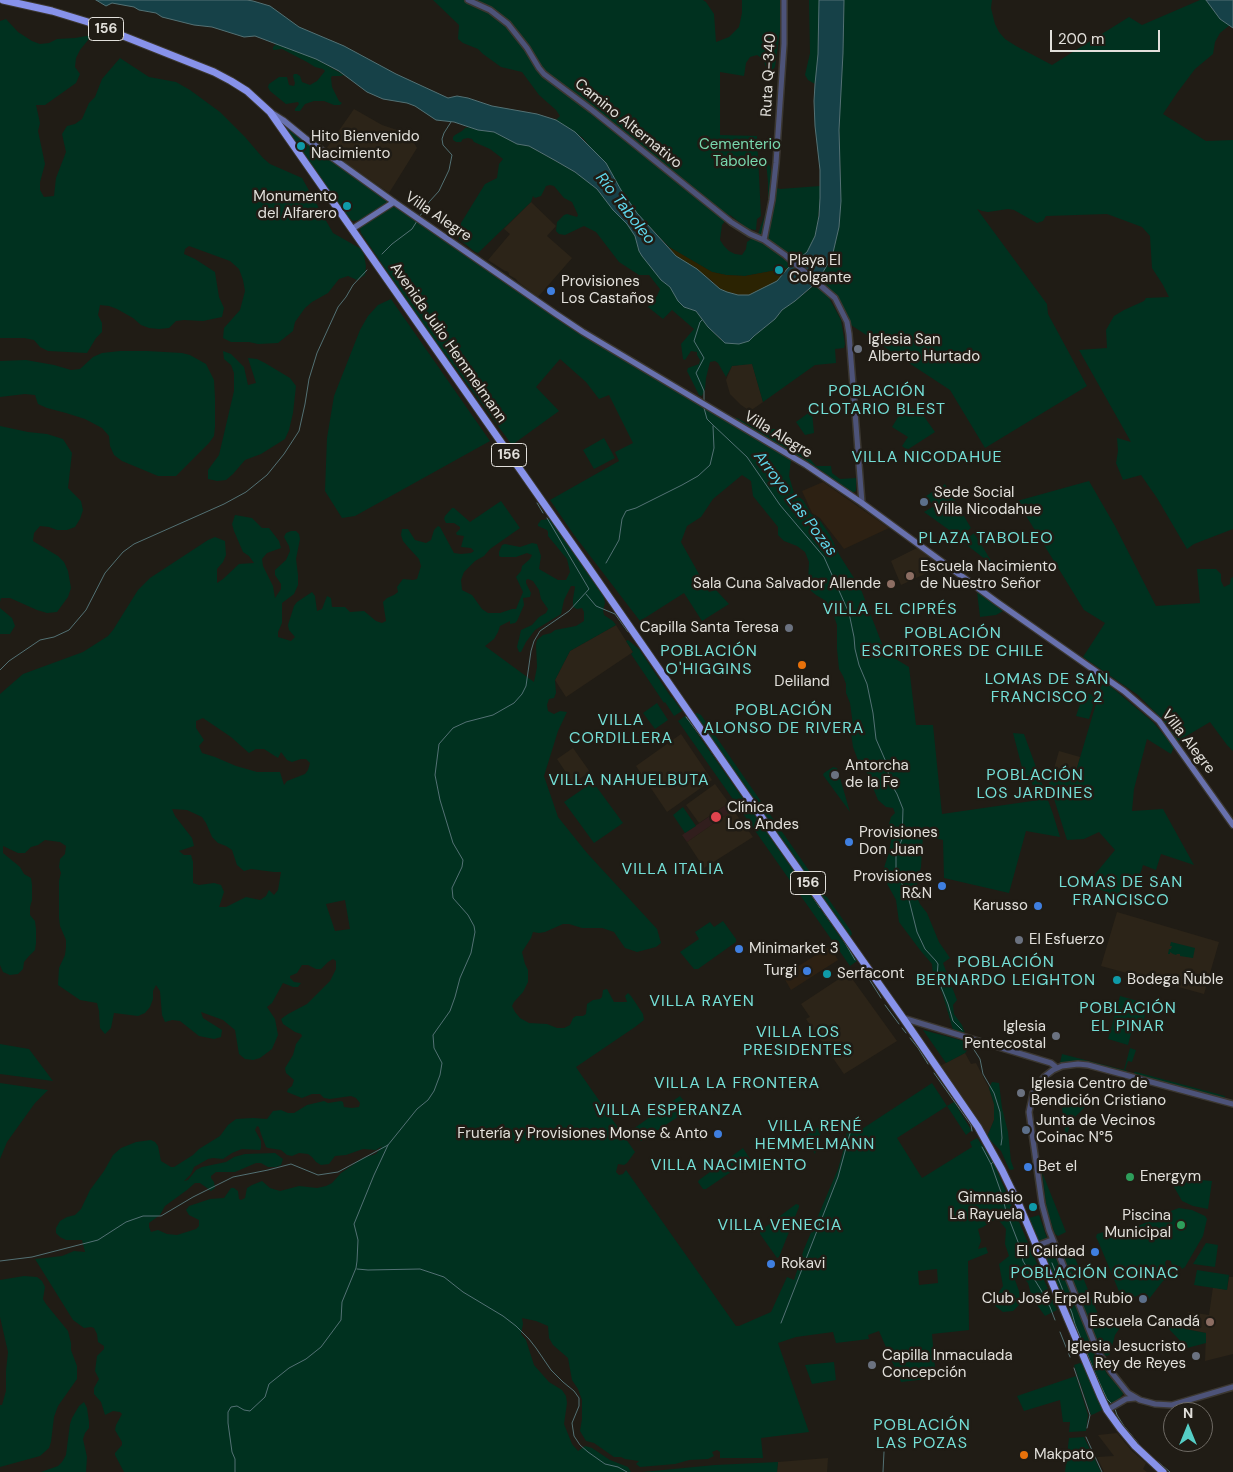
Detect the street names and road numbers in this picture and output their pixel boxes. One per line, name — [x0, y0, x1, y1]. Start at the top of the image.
road number: 156 — [88, 18, 124, 40]
street label: Ruta Q-340 — [758, 33, 780, 117]
street label: Camino Alternativo — [571, 75, 685, 173]
street label: Villa Alegre — [401, 188, 475, 246]
street label: Avenida Julio Hemmelmann — [386, 260, 510, 426]
street label: Villa Alegre — [741, 408, 815, 462]
road number: 156 — [492, 444, 526, 466]
street label: Villa Alegre — [1157, 706, 1219, 778]
road number: 156 — [790, 871, 826, 894]

